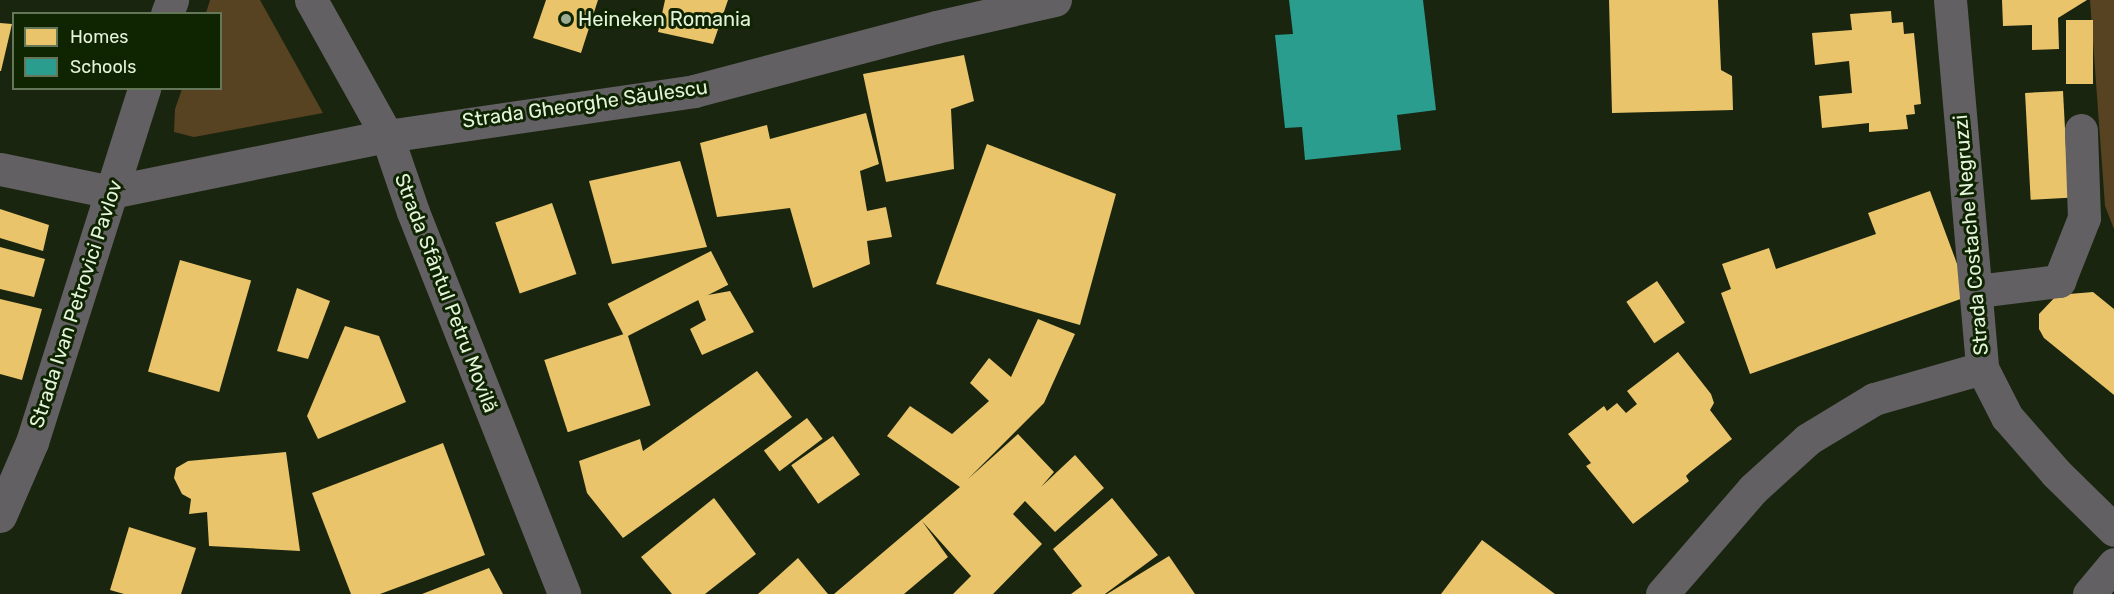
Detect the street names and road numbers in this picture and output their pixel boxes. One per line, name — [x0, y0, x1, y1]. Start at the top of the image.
street label: Strada Gheorghe Săulescu — [461, 75, 709, 133]
street label: Strada Costache Negruzzi — [1949, 114, 1993, 356]
street label: Strada Sfântul Petru Movilă — [389, 170, 503, 416]
street label: Strada Ivan Petrovici Pavlov — [25, 177, 127, 431]

